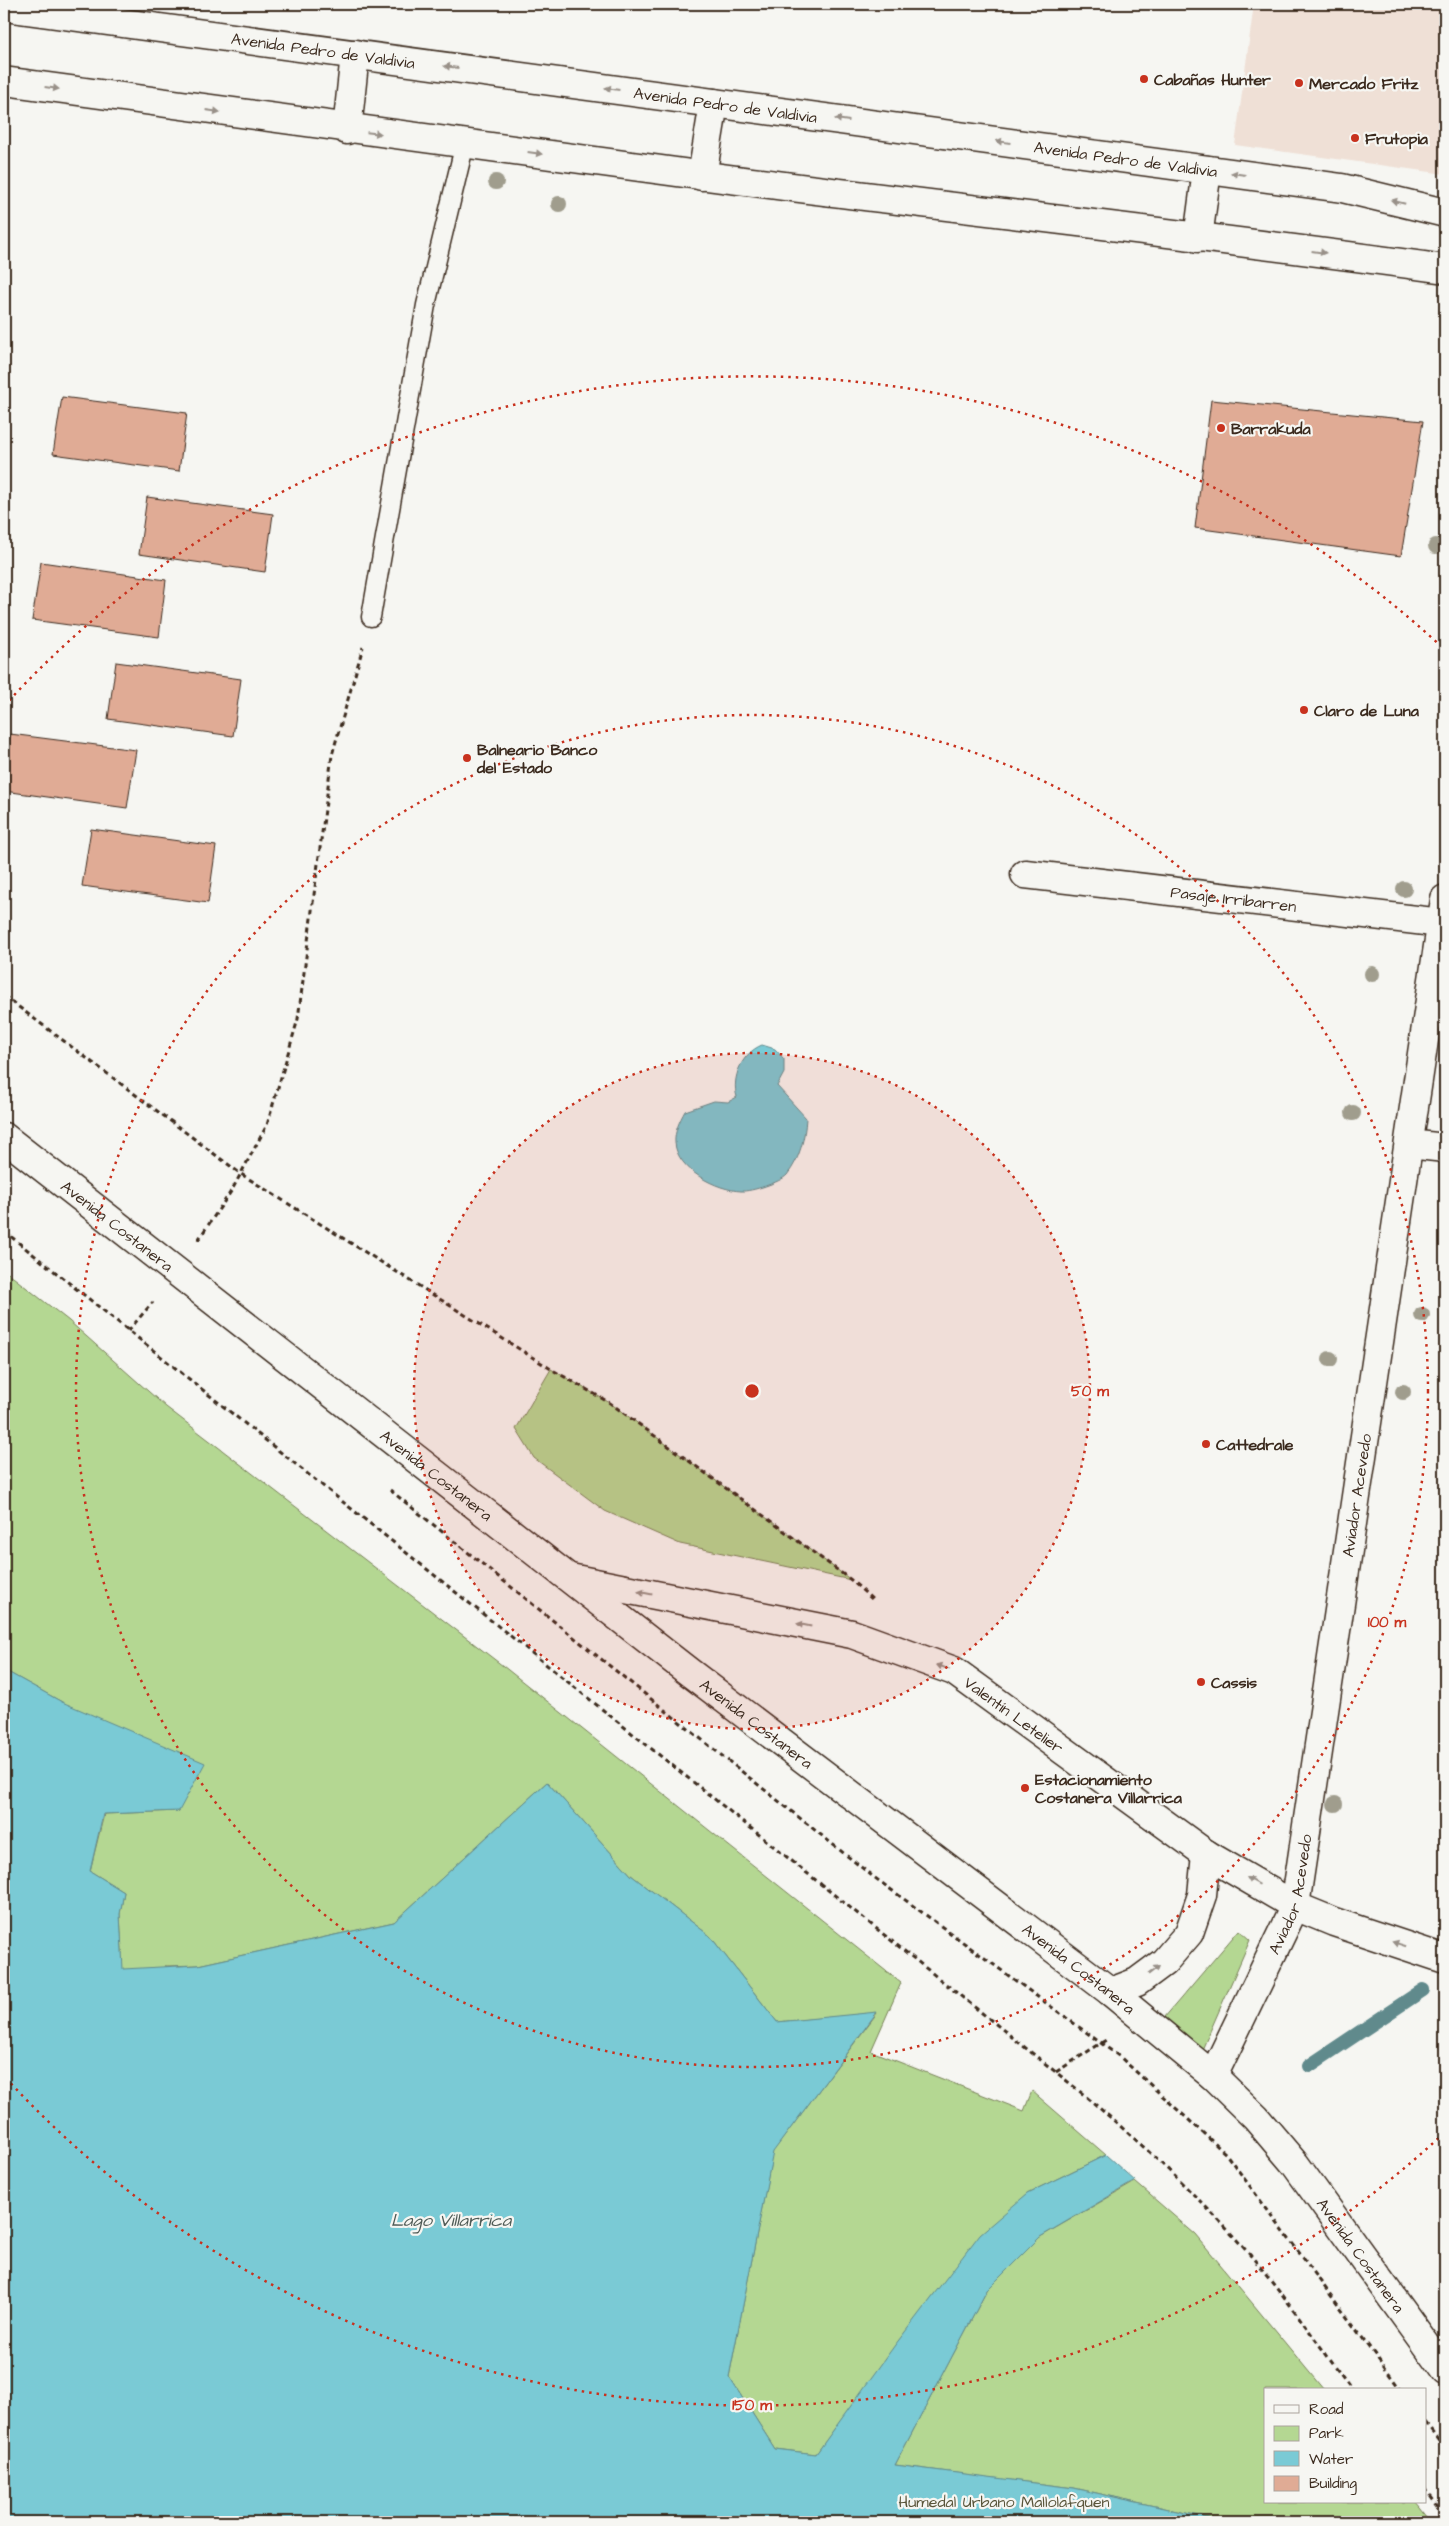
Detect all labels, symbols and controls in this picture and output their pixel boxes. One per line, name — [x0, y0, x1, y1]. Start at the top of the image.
street label: Avenida Pedro de Valdivia — [230, 28, 416, 74]
one-way arrow — [442, 63, 458, 71]
place label: Cabañas Hunter — [1154, 69, 1271, 91]
marker: Cabañas Hunter — [1138, 73, 1150, 85]
place label: Mercado Fritz — [1309, 73, 1419, 95]
marker: Mercado Fritz — [1293, 77, 1305, 89]
street label: Avenida Pedro de Valdivia — [632, 82, 818, 129]
one-way arrow — [44, 84, 60, 92]
one-way arrow — [603, 85, 619, 93]
one-way arrow — [205, 107, 221, 115]
one-way arrow — [834, 116, 850, 124]
place label: Frutopia — [1365, 128, 1429, 150]
one-way arrow — [366, 129, 382, 137]
marker: Frutopia — [1349, 132, 1361, 144]
street label: Avenida Pedro de Valdivia — [1032, 136, 1219, 183]
one-way arrow — [995, 138, 1011, 146]
one-way arrow — [527, 149, 543, 157]
one-way arrow — [1230, 170, 1246, 178]
one-way arrow — [1390, 198, 1405, 206]
one-way arrow — [1311, 249, 1327, 257]
place label: Barrakuda — [1231, 418, 1311, 440]
marker: Barrakuda — [1215, 422, 1227, 434]
place label: Claro de Luna — [1314, 700, 1420, 722]
marker: Claro de Luna — [1298, 704, 1310, 716]
place label: Balneario Banco del Estado — [476, 739, 598, 779]
marker: Balneario Banco del Estado — [461, 752, 473, 764]
street label: Pasaje Irribarren — [1169, 881, 1297, 918]
street label: Avenida Costanera — [56, 1176, 178, 1277]
text: 50 m — [1071, 1381, 1109, 1402]
centre of rings — [743, 1382, 761, 1400]
street label: Avenida Costanera — [375, 1425, 497, 1527]
street label: Aviador Acevedo — [1337, 1432, 1377, 1559]
place label: Cattedrale — [1216, 1434, 1294, 1456]
marker: Cattedrale — [1200, 1438, 1212, 1450]
one-way arrow — [636, 1589, 652, 1597]
text: 100 m — [1368, 1612, 1407, 1633]
one-way arrow — [796, 1620, 812, 1628]
one-way arrow — [936, 1663, 951, 1670]
street label: Valentín Letelier — [959, 1672, 1068, 1759]
place label: Cassis — [1211, 1672, 1257, 1694]
street label: Avenida Costanera — [695, 1674, 817, 1774]
marker: Cassis — [1195, 1676, 1207, 1688]
place label: Estacionamiento Costanera Villarrica — [1035, 1769, 1183, 1809]
marker: Estacionamiento Costanera Villarrica — [1019, 1782, 1031, 1794]
street label: Aviador Acevedo — [1263, 1833, 1318, 1958]
one-way arrow — [1246, 1877, 1259, 1886]
street label: Avenida Costanera — [1017, 1919, 1140, 2020]
one-way arrow — [1391, 1940, 1406, 1948]
one-way arrow — [1147, 1964, 1160, 1975]
street label: Avenida Costanera — [1311, 2194, 1409, 2318]
water label: Lago Villarrica — [391, 2208, 512, 2234]
legend — [1264, 2388, 1426, 2504]
text: 150 m — [732, 2395, 772, 2416]
text: Road — [1309, 2399, 1344, 2420]
text: Park — [1309, 2423, 1344, 2444]
text: Water — [1309, 2449, 1353, 2470]
text: Building — [1309, 2473, 1357, 2495]
park label: Humedal Urbano Mallolafquen — [898, 2491, 1110, 2513]

